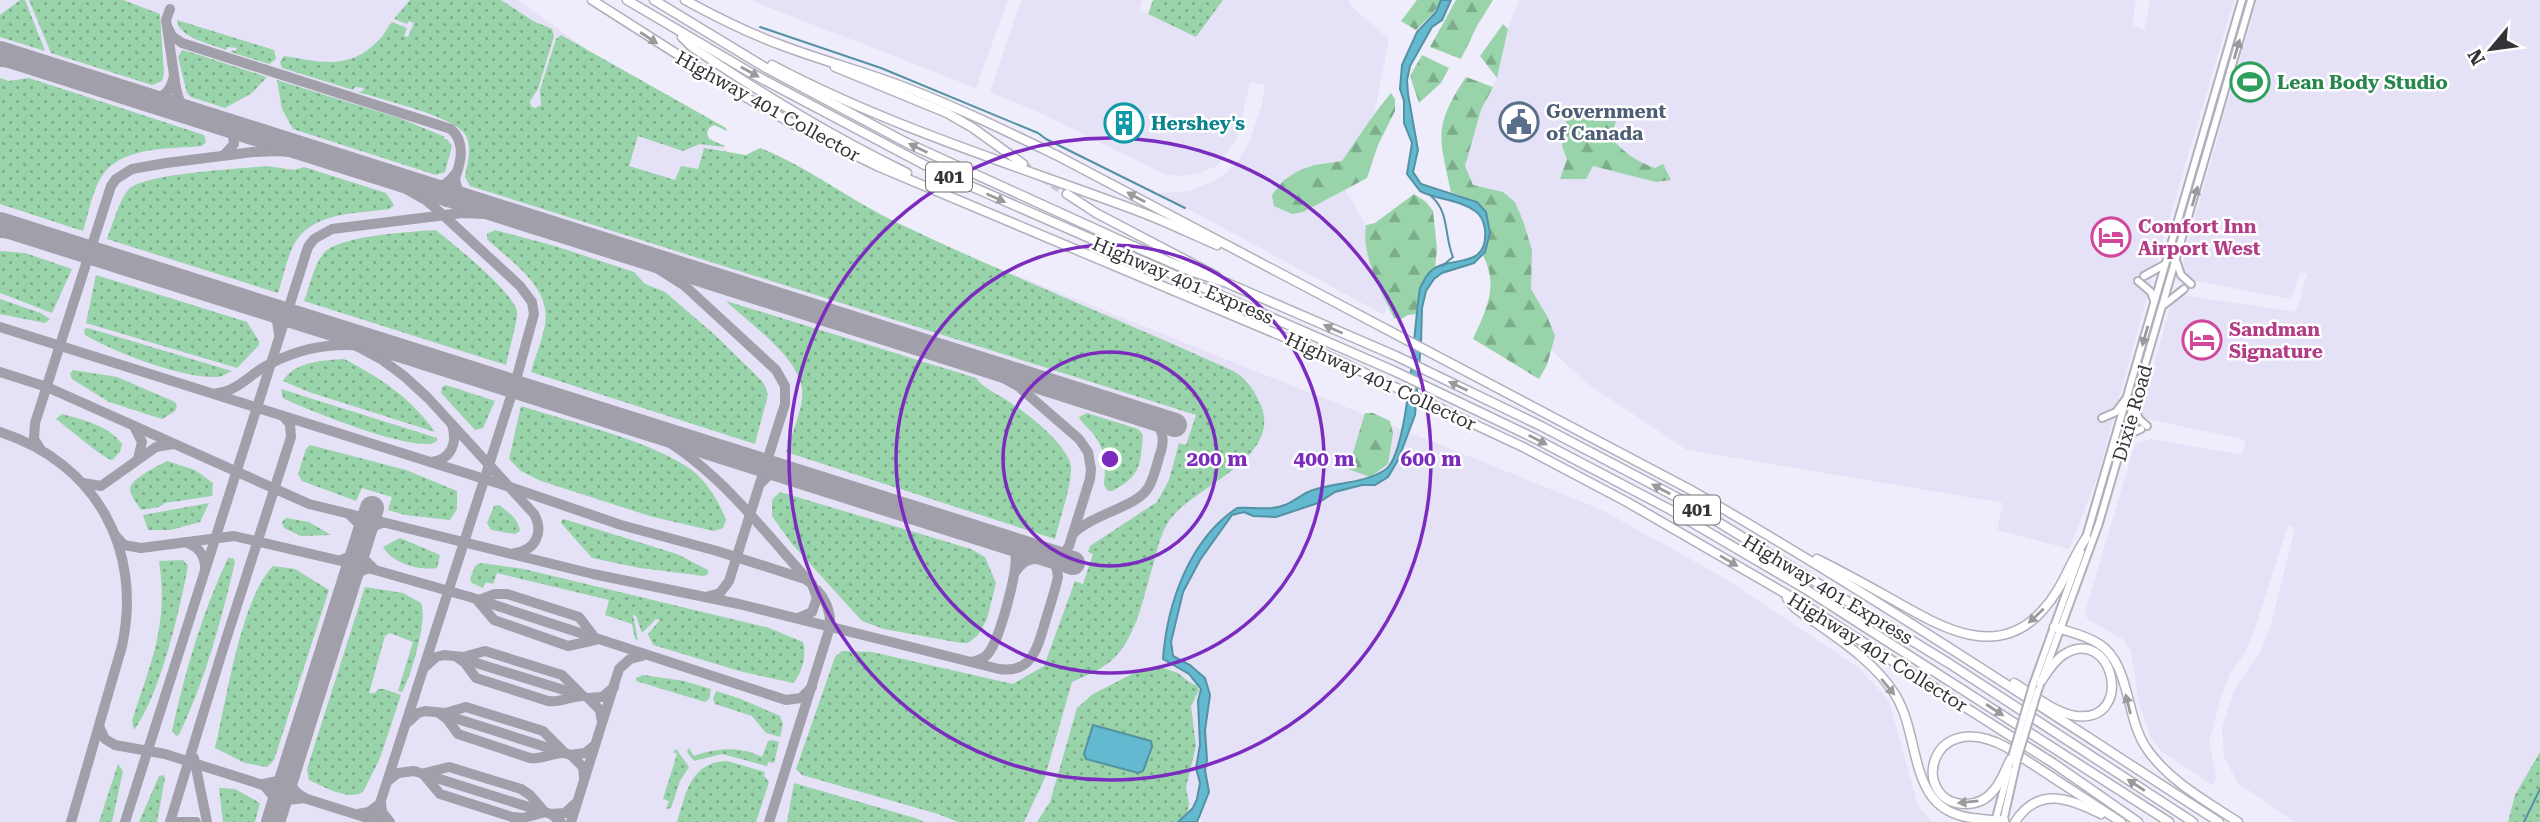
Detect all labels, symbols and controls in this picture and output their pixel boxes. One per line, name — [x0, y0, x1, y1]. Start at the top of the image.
north arrow — [2456, 14, 2526, 84]
one-way arrow — [639, 31, 658, 44]
one-way arrow — [2232, 37, 2243, 59]
text: N — [2463, 45, 2490, 69]
street label: Highway 401 Collector — [671, 46, 864, 167]
sports icon: Lean Body Studio — [2229, 61, 2271, 103]
one-way arrow — [740, 66, 759, 78]
place label: Lean Body Studio — [2277, 71, 2448, 94]
place label: Government of Canada — [1546, 100, 1666, 145]
public building icon: Government of Canada — [1498, 101, 1540, 143]
building icon: Hershey's — [1103, 102, 1145, 144]
place label: Hershey's — [1151, 112, 1245, 135]
one-way arrow — [908, 142, 928, 154]
road number: 401 — [926, 162, 972, 192]
one-way arrow — [2190, 184, 2201, 206]
one-way arrow — [1126, 191, 1146, 203]
one-way arrow — [985, 193, 1006, 204]
place label: Comfort Inn Airport West — [2138, 215, 2261, 260]
hotel icon: Comfort Inn Airport West — [2090, 216, 2132, 258]
street label: Highway 401 Express — [1089, 232, 1277, 329]
place label: Sandman Signature — [2229, 318, 2323, 363]
hotel icon: Sandman Signature — [2181, 319, 2223, 361]
one-way arrow — [1323, 323, 1343, 335]
one-way arrow — [2139, 325, 2150, 347]
street label: Highway 401 Collector — [1282, 327, 1480, 436]
street label: Dixie Road — [2108, 362, 2157, 464]
one-way arrow — [1448, 380, 1468, 392]
one-way arrow — [1528, 435, 1548, 446]
centre of rings — [1098, 447, 1122, 471]
text: 200 m — [1187, 447, 1247, 471]
text: 400 m — [1294, 447, 1354, 471]
text: 600 m — [1401, 447, 1461, 471]
one-way arrow — [1651, 483, 1671, 495]
road number: 401 — [1674, 496, 1720, 524]
street label: Highway 401 Express — [1739, 530, 1917, 649]
one-way arrow — [1719, 554, 1738, 567]
street label: Highway 401 Collector — [1784, 588, 1972, 717]
one-way arrow — [2028, 607, 2045, 623]
one-way arrow — [1880, 678, 1895, 695]
one-way arrow — [2122, 693, 2133, 715]
one-way arrow — [1986, 703, 2004, 717]
one-way arrow — [2127, 778, 2145, 792]
one-way arrow — [1957, 797, 1979, 808]

